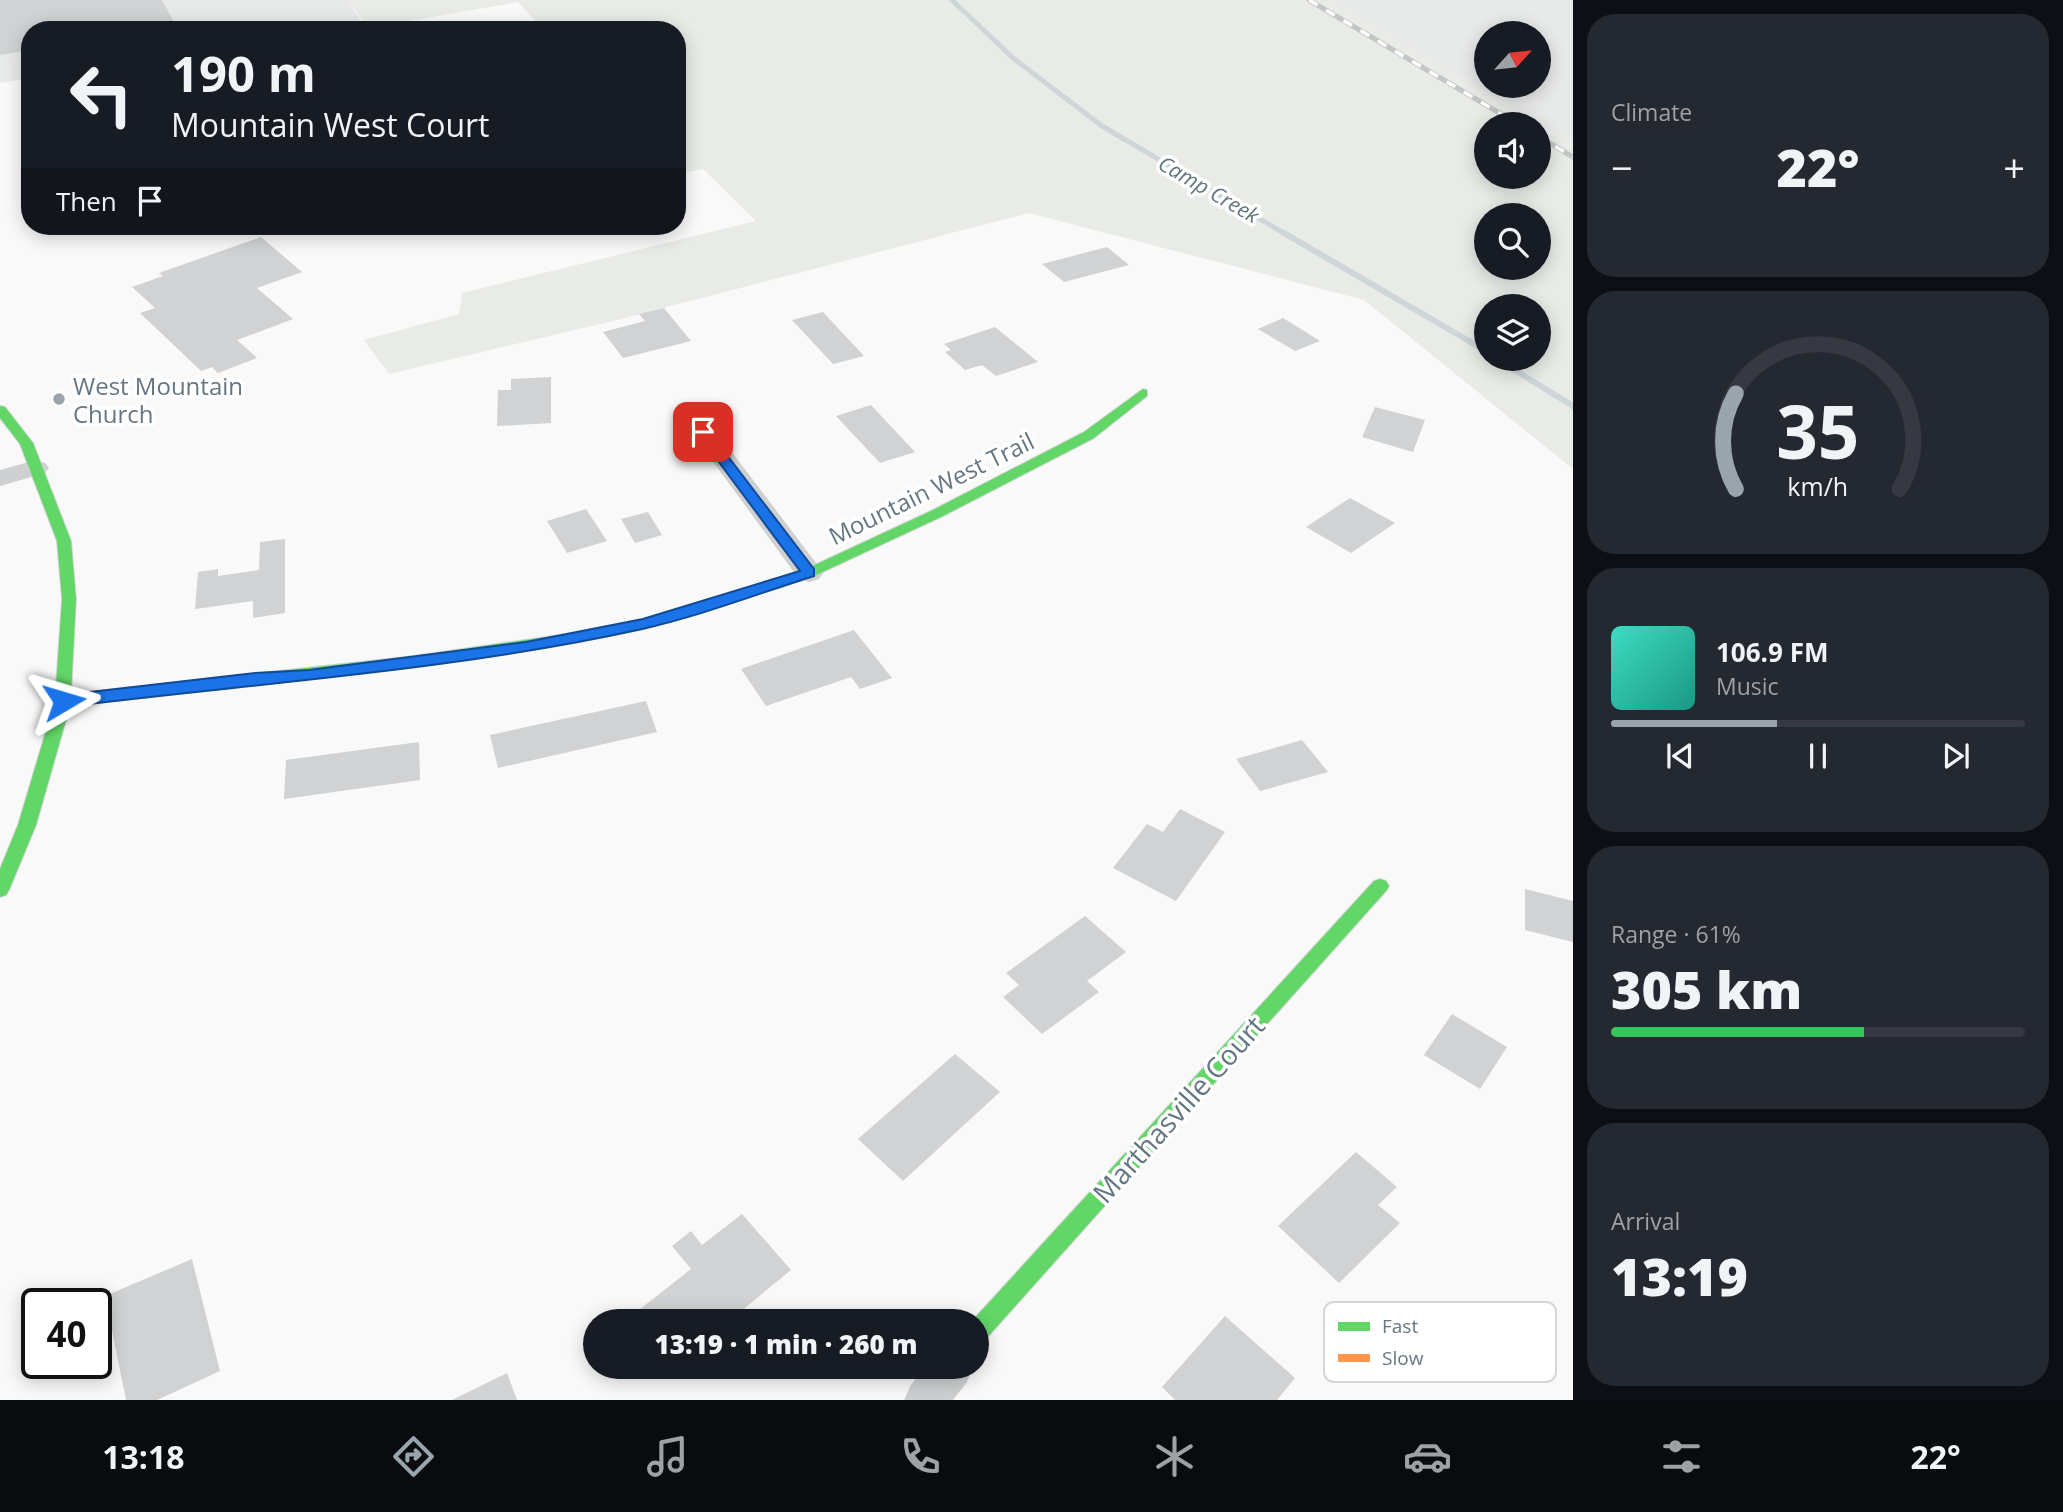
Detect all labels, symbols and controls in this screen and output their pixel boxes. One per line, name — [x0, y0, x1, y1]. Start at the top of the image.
north arrow — [1474, 21, 1550, 98]
map controls — [1474, 21, 1551, 371]
text: 190 m — [171, 40, 316, 106]
icon: left — [56, 49, 147, 140]
text: Climate — [1611, 96, 1692, 128]
text: Mountain West Court — [171, 103, 489, 146]
button: sound — [1474, 112, 1551, 189]
text: 22° — [1777, 131, 1859, 202]
text: − — [1611, 141, 1633, 193]
text: + — [2003, 141, 2025, 193]
water label: Camp Creek — [1154, 149, 1265, 229]
icon: arrive — [131, 182, 169, 220]
text: Then — [56, 183, 117, 219]
button: search — [1474, 203, 1551, 280]
button: layers — [1474, 294, 1551, 371]
place label: West Mountain Church — [73, 369, 243, 430]
text: 35 — [1776, 381, 1860, 480]
marker: West Mountain Church — [51, 391, 67, 407]
pin — [673, 402, 733, 462]
icon: arrive — [684, 413, 722, 451]
street label: Mountain West Trail — [823, 424, 1039, 552]
text: km/h — [1788, 469, 1848, 503]
text: 106.9 FM — [1716, 634, 1828, 670]
position arrow — [27, 664, 101, 738]
text: Music — [1716, 670, 1779, 702]
icon: previous — [1661, 737, 1699, 775]
icon: pause — [1799, 737, 1837, 775]
icon: next — [1937, 737, 1975, 775]
text: Range · 61% — [1611, 918, 1741, 950]
text: 305 km — [1611, 953, 1802, 1024]
street label: Marthasville Court — [1084, 1007, 1272, 1211]
text: Arrival — [1611, 1205, 1680, 1237]
text: 13:19 — [1611, 1240, 1748, 1311]
speed limit sign: 40 — [21, 1288, 112, 1379]
legend — [1324, 1302, 1556, 1382]
text: Fast — [1382, 1313, 1418, 1339]
text: 13:19 · 1 min · 260 m — [655, 1326, 917, 1362]
text: Slow — [1382, 1345, 1424, 1371]
icon: directions — [389, 1432, 438, 1481]
icon: music — [643, 1432, 692, 1481]
icon: phone — [896, 1432, 945, 1481]
icon: climate — [1150, 1432, 1199, 1481]
icon: car — [1403, 1432, 1452, 1481]
icon: filters — [1657, 1432, 1706, 1481]
text: 13:18 — [102, 1435, 185, 1478]
text: 22° — [1910, 1435, 1961, 1478]

